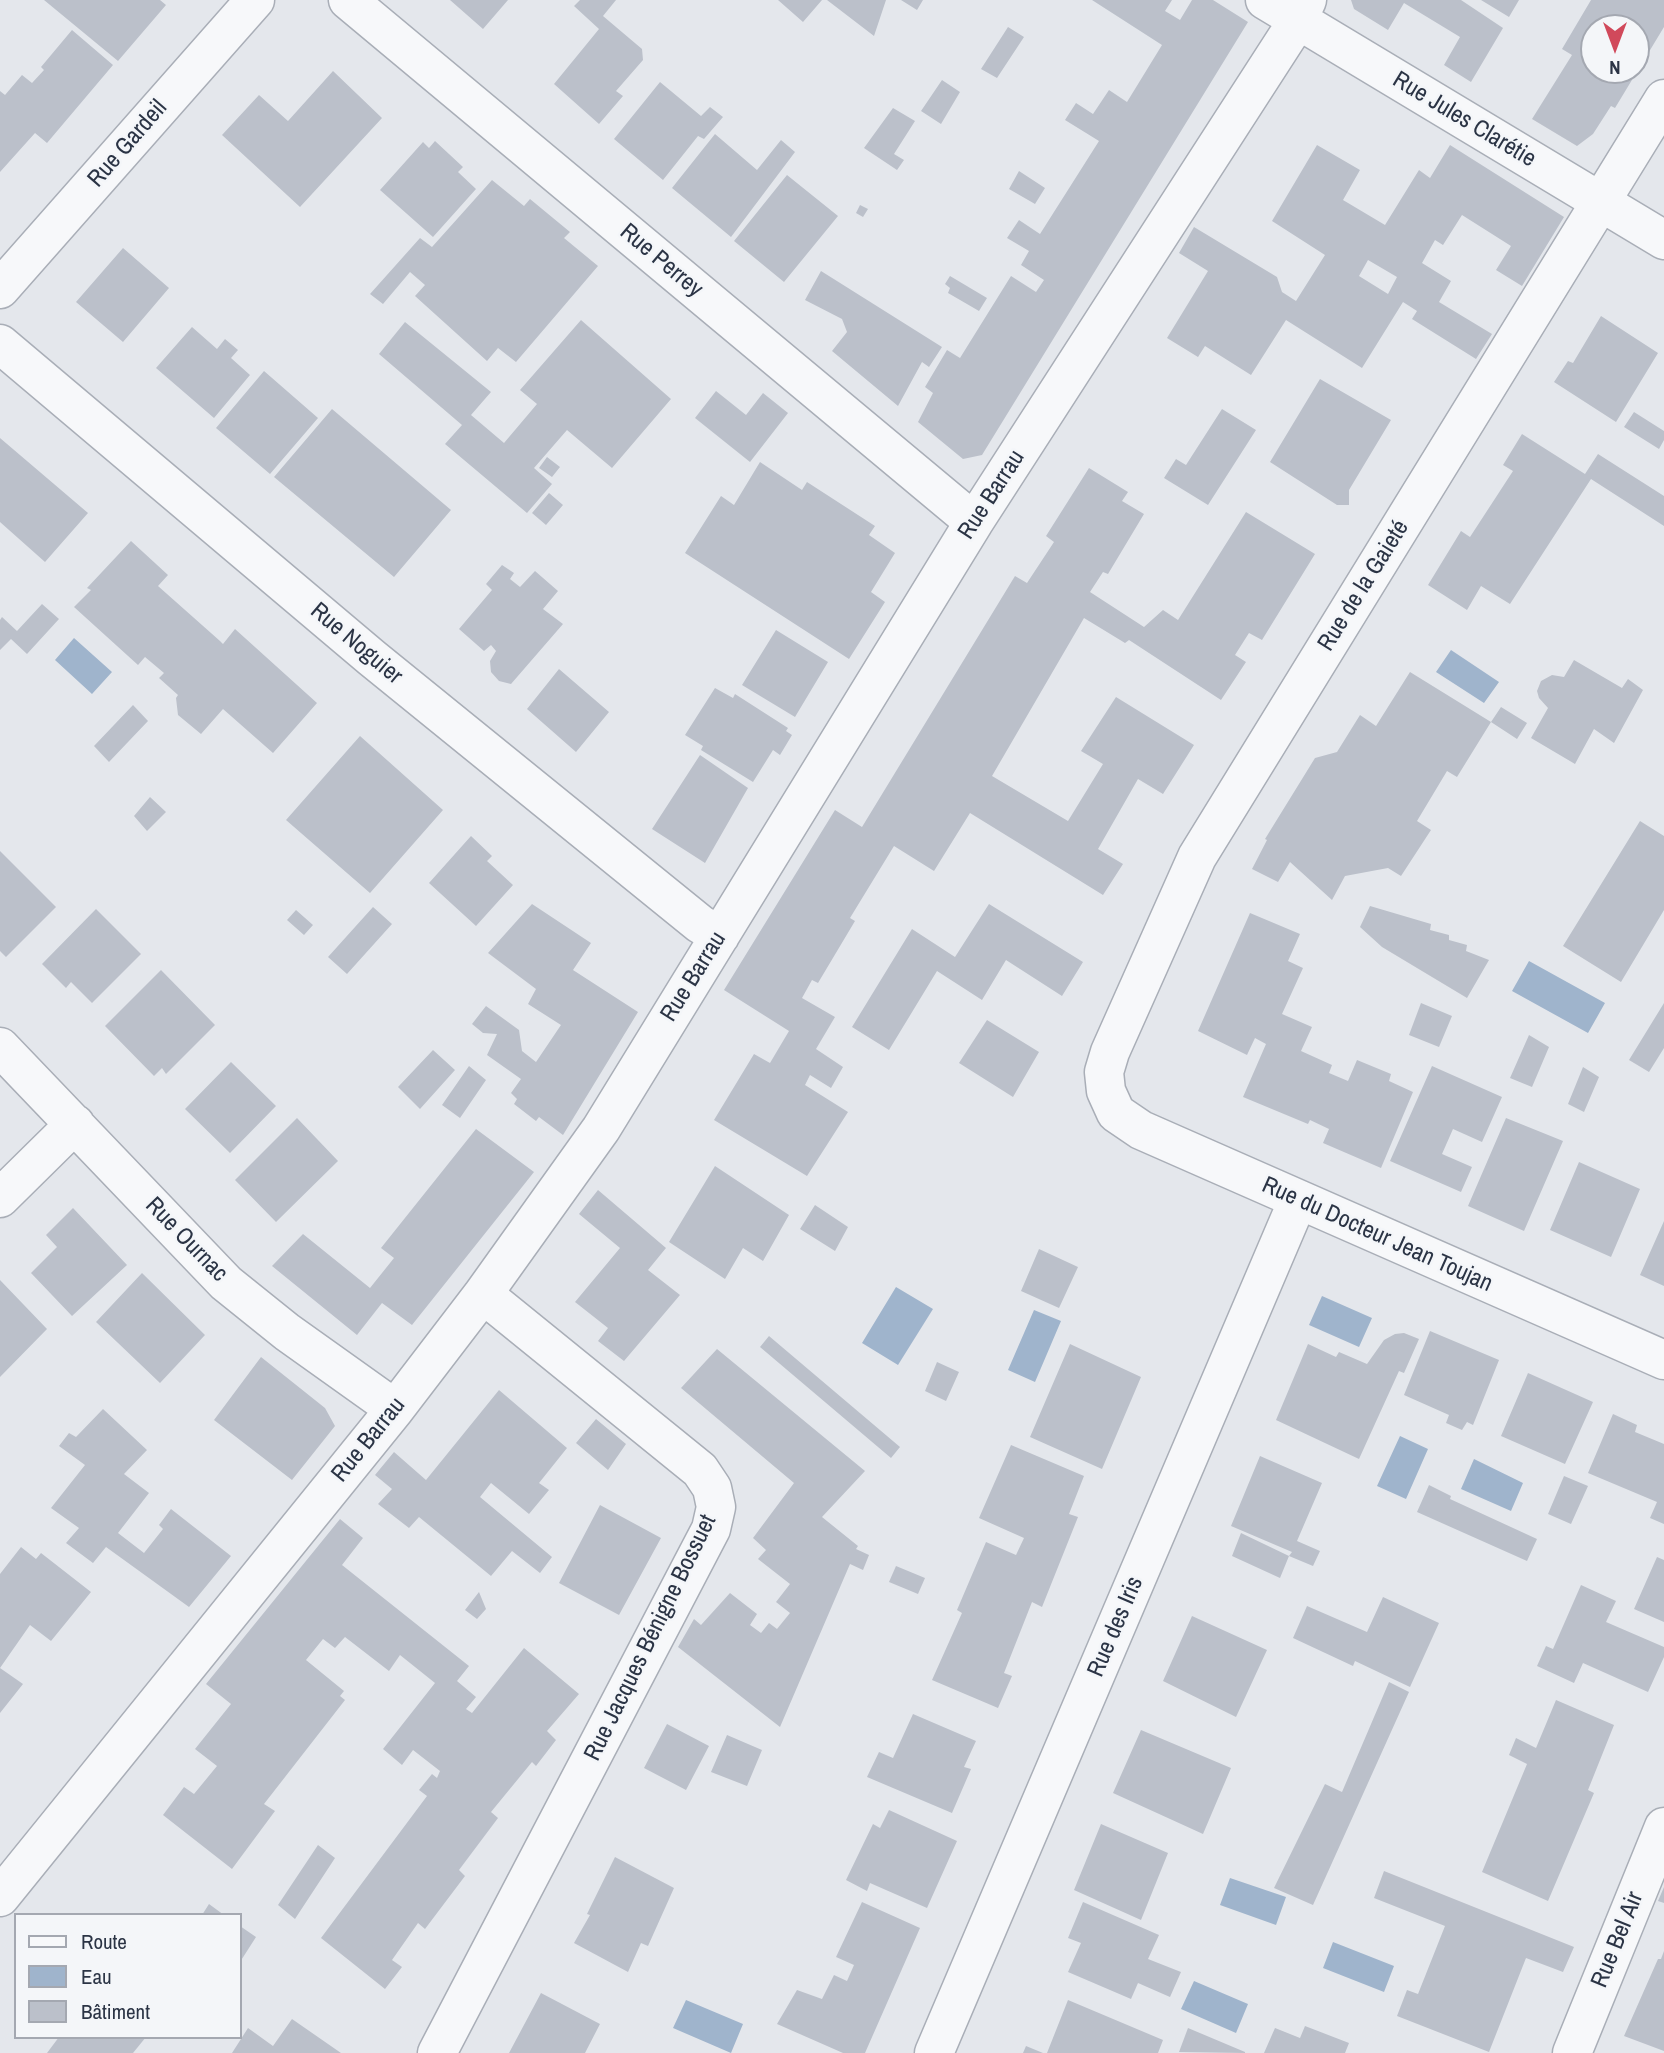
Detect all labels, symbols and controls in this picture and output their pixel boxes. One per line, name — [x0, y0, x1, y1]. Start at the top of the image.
north arrow — [1580, 14, 1650, 84]
text: N — [1609, 55, 1621, 81]
street label: Rue Jules Clarétie — [1387, 66, 1541, 174]
street label: Rue Gardeil — [82, 95, 174, 193]
street label: Rue Perrey — [614, 218, 708, 304]
street label: Rue Barrau — [953, 445, 1031, 545]
street label: Rue de la Gaieté — [1312, 515, 1416, 657]
street label: Rue Noguier — [304, 597, 408, 691]
street label: Rue Barrau — [655, 927, 733, 1027]
street label: Rue du Docteur Jean Toujan — [1257, 1171, 1497, 1299]
street label: Rue Ournac — [139, 1192, 233, 1288]
street label: Rue Barrau — [326, 1392, 412, 1488]
street label: Rue Jacques Bénigne Bossuet — [579, 1510, 723, 1766]
street label: Rue des Iris — [1082, 1573, 1150, 1681]
street label: Rue Bel Air — [1586, 1888, 1650, 1992]
legend — [14, 1913, 242, 2039]
text: Route — [81, 1927, 127, 1956]
text: Eau — [81, 1962, 112, 1991]
text: Bâtiment — [81, 1997, 150, 2026]

